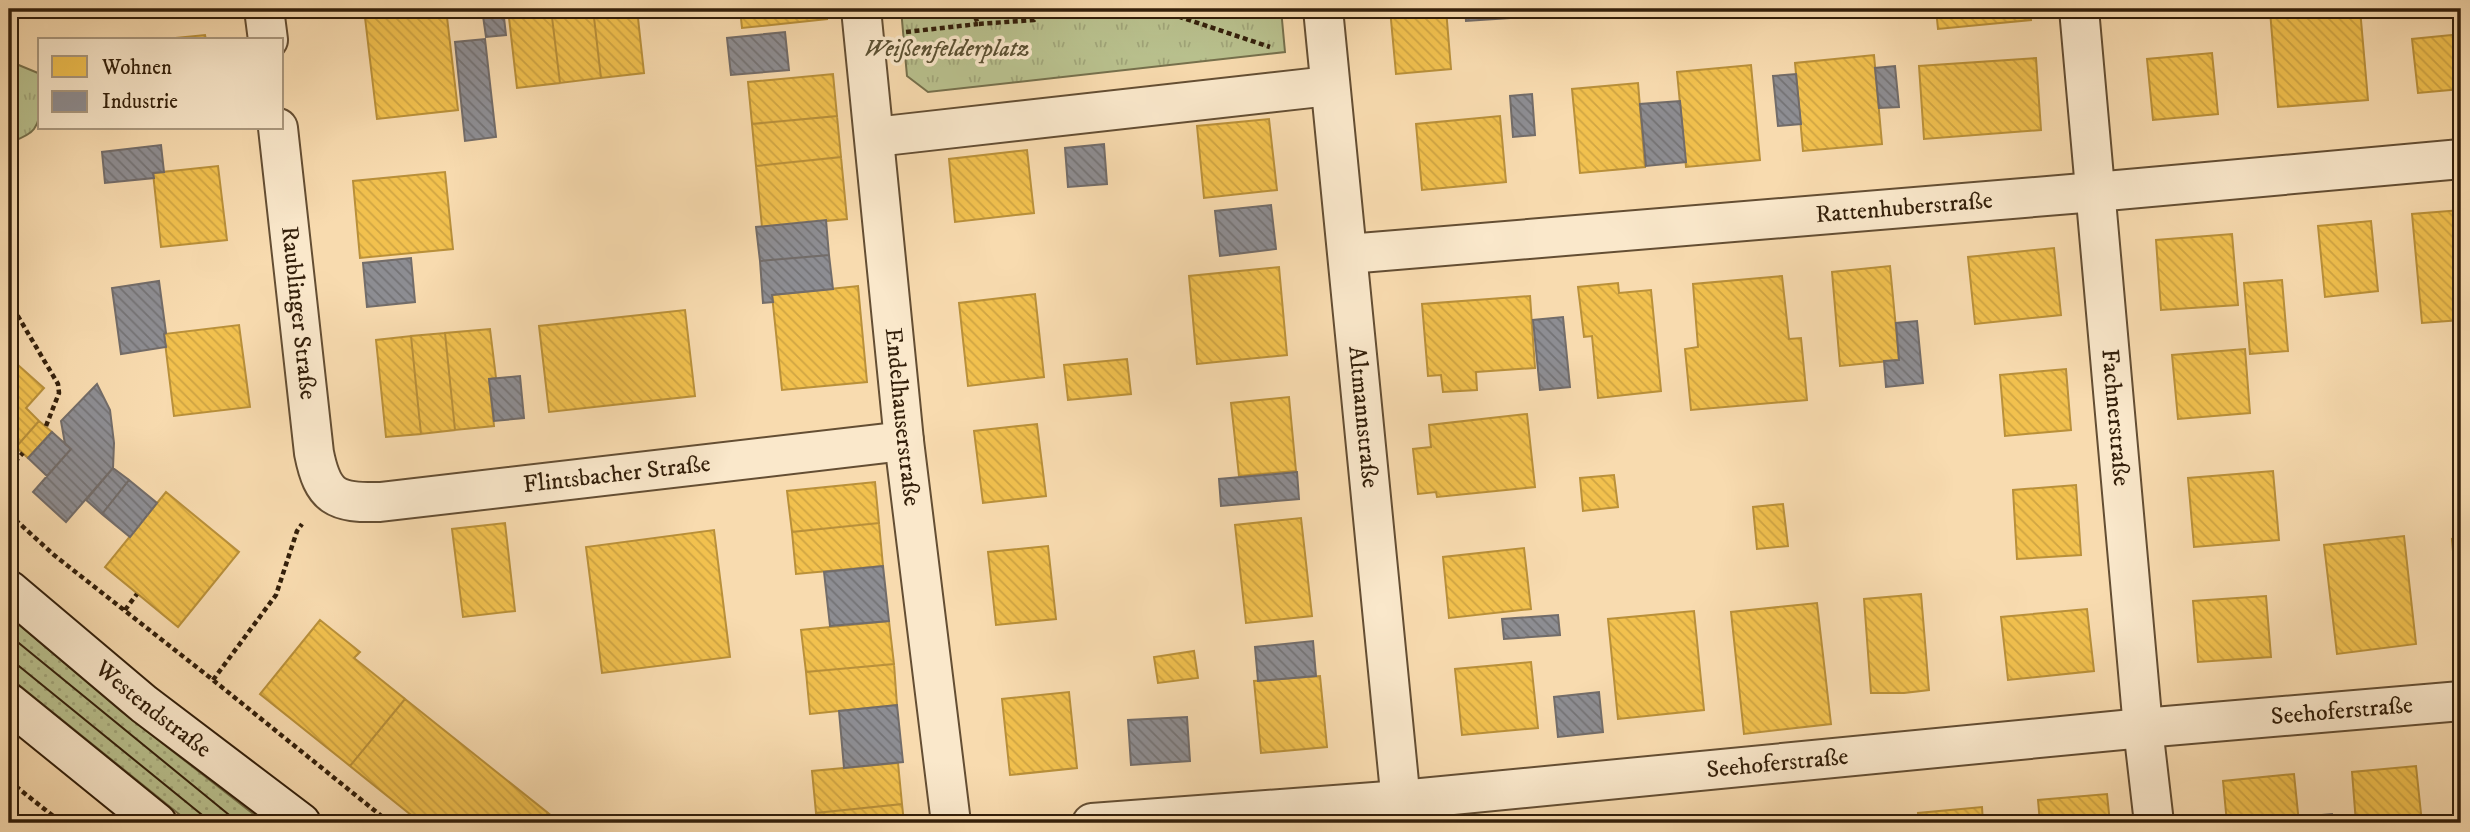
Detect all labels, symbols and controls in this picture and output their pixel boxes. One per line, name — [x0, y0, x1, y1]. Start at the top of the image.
park label: Weißenfelderplatz — [864, 34, 1030, 64]
legend — [38, 38, 284, 130]
text: Wohnen — [101, 55, 172, 81]
text: Industrie — [102, 89, 178, 115]
street label: Rattenhuberstraße — [1814, 186, 1994, 230]
street label: Raublinger Straße — [274, 225, 323, 401]
street label: Endelhauserstraße — [878, 326, 927, 508]
street label: Altmannstraße — [1341, 345, 1385, 490]
street label: Fachnerstraße — [2094, 347, 2136, 487]
street label: Flintsbacher Straße — [521, 449, 712, 500]
street label: Westendstraße — [88, 653, 217, 765]
street label: Seehoferstraße — [2270, 690, 2414, 732]
street label: Seehoferstraße — [1705, 742, 1850, 785]

